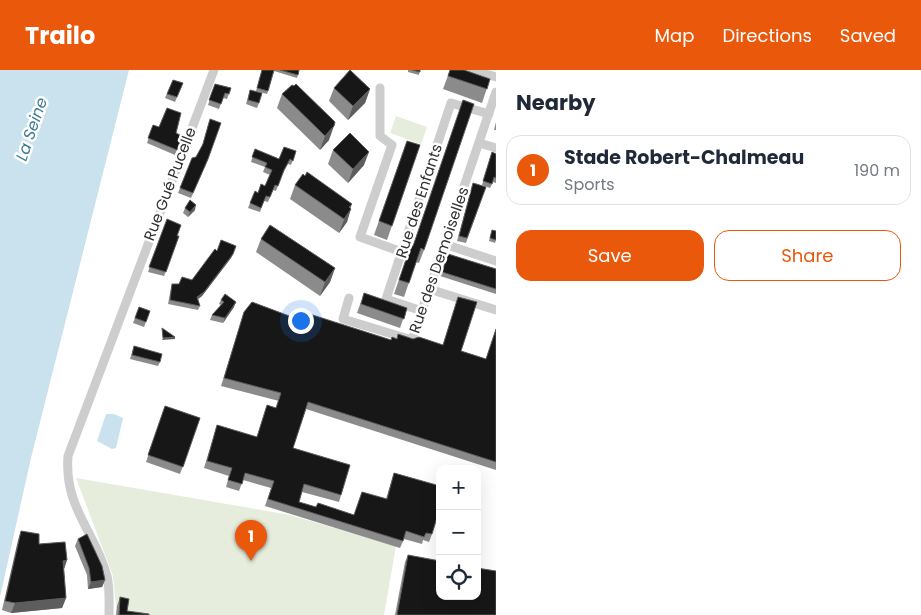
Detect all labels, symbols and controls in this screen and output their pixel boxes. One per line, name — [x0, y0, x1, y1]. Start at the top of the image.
text: Trailo — [25, 19, 95, 52]
text: Map — [655, 23, 694, 48]
text: Directions — [722, 23, 812, 48]
text: Saved — [840, 23, 896, 48]
text: Nearby — [516, 88, 596, 117]
water label: La Seine — [10, 94, 53, 164]
street label: Rue Gué Pucelle — [138, 124, 201, 244]
street label: Rue des Enfants — [390, 141, 447, 260]
text: Stade Robert-Chalmeau — [564, 144, 804, 171]
text: 1 — [530, 159, 536, 182]
text: 190 m — [854, 159, 900, 182]
text: Sports — [564, 173, 615, 196]
street label: Rue des Demoiselles — [404, 184, 474, 336]
button: Save — [516, 230, 704, 281]
button: Share — [714, 230, 901, 281]
your location — [288, 308, 314, 334]
map controls — [436, 465, 481, 600]
button: + — [436, 465, 481, 510]
button: − — [436, 510, 481, 555]
pin: 1 — [235, 520, 267, 561]
button: locate — [436, 555, 481, 600]

